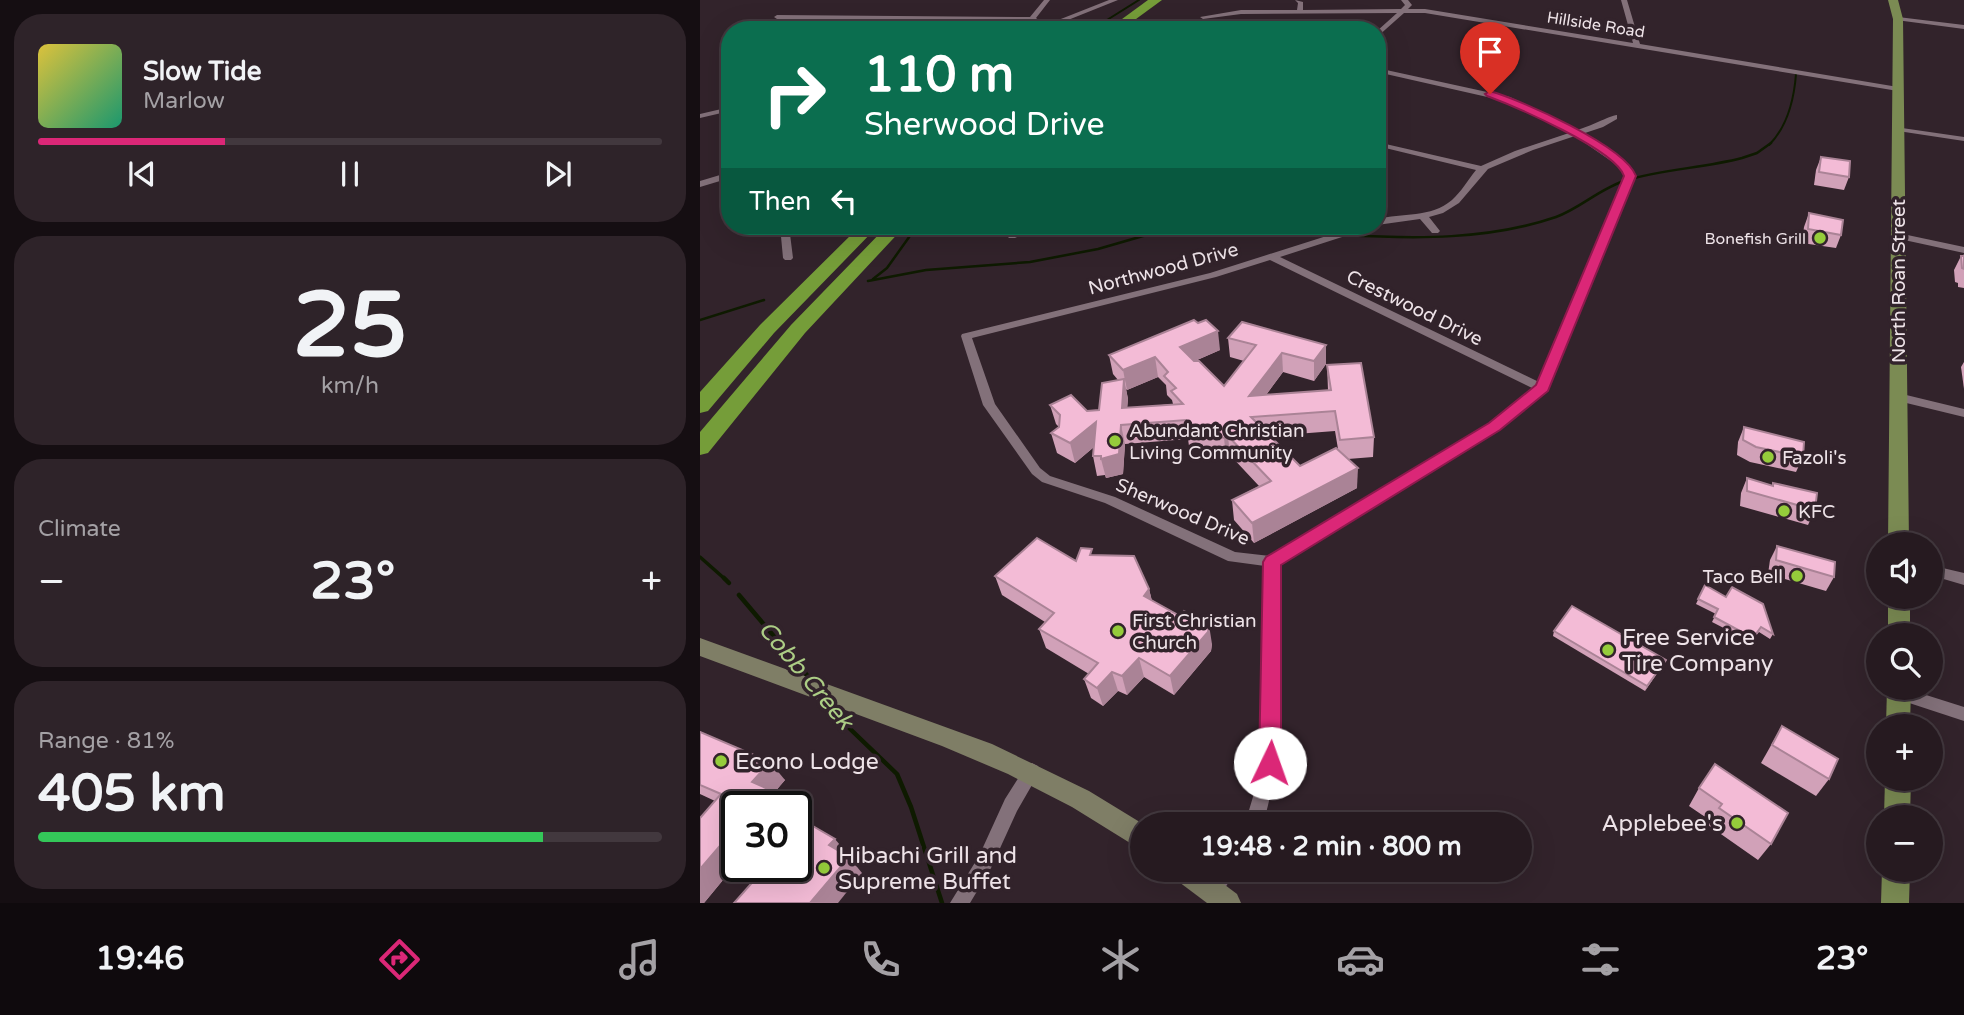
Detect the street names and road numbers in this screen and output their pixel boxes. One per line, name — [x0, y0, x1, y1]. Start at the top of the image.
street label: Hillside Road — [1545, 7, 1646, 43]
street label: North Roan Street — [1888, 199, 1910, 363]
street label: Northwood Drive — [1086, 238, 1241, 300]
street label: Crestwood Drive — [1343, 265, 1486, 350]
street label: Sherwood Drive — [1113, 474, 1253, 550]

